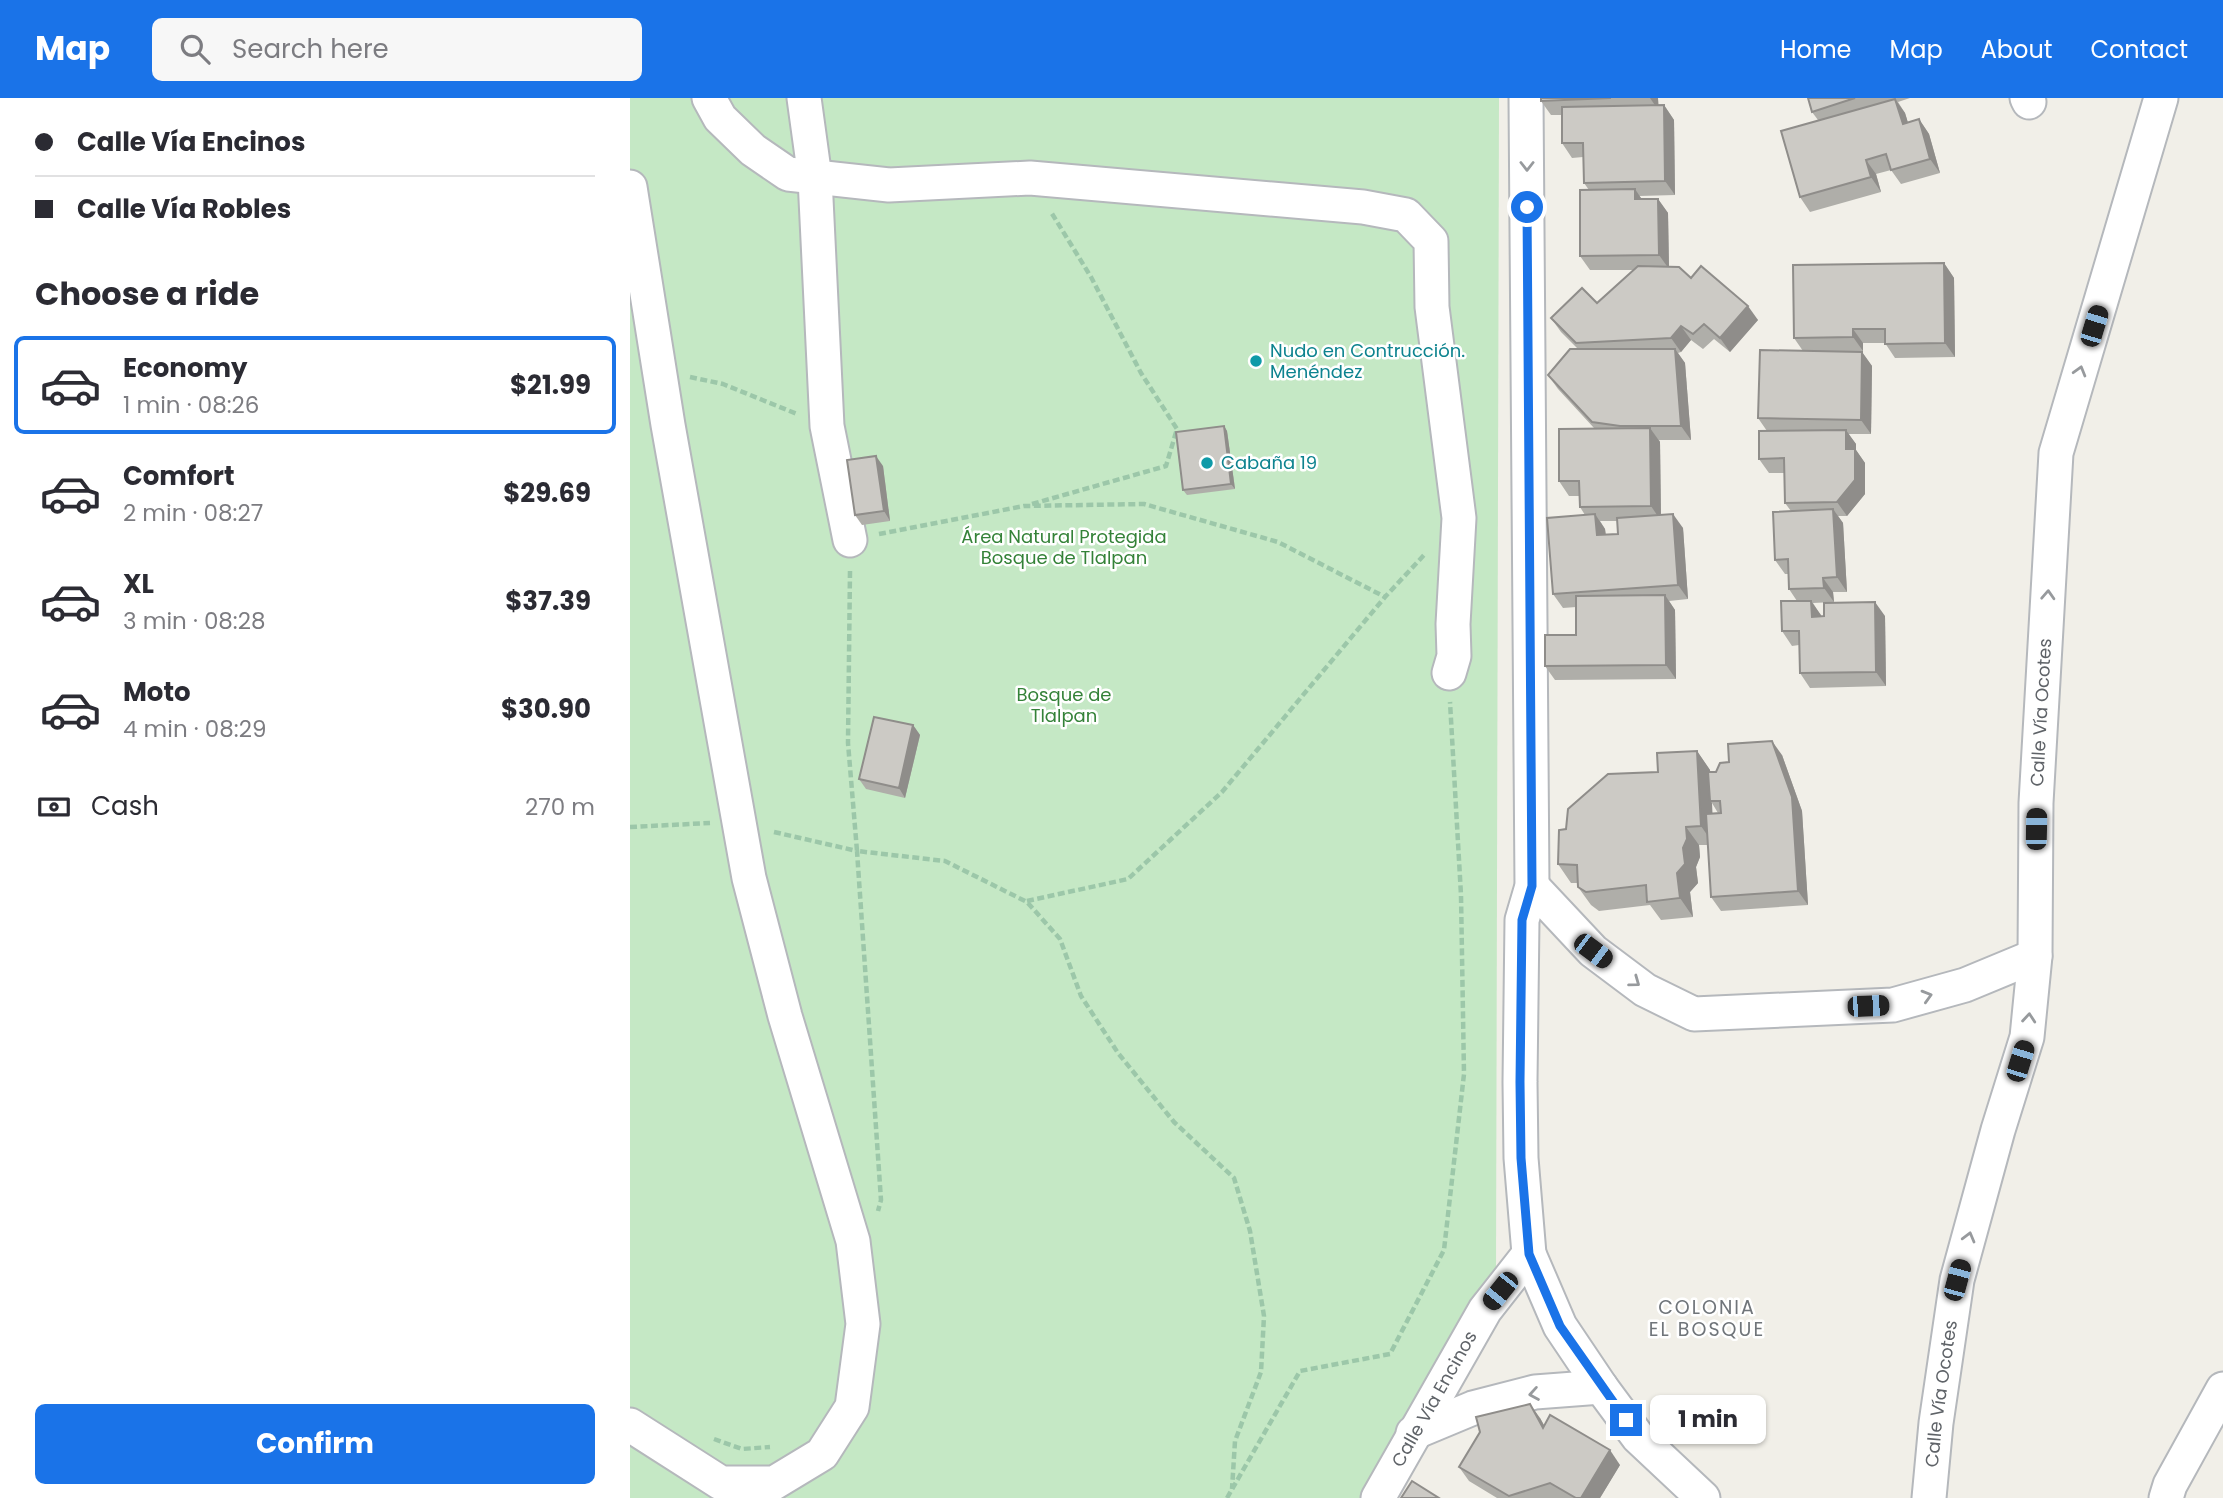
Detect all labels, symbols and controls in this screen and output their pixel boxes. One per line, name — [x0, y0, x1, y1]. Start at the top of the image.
search box — [152, 18, 642, 81]
text: Map — [35, 25, 110, 72]
icon: search — [176, 30, 214, 68]
text: Search here — [232, 31, 389, 67]
text: Home — [1780, 33, 1852, 66]
text: Map — [1890, 33, 1943, 66]
text: About — [1981, 33, 2052, 66]
text: Contact — [2090, 33, 2188, 66]
text: Calle Vía Encinos — [77, 124, 305, 160]
one-way arrow — [1519, 161, 1535, 172]
text: Calle Vía Robles — [77, 191, 291, 227]
route start — [1511, 191, 1543, 223]
text: Choose a ride — [35, 271, 259, 316]
car — [2078, 303, 2111, 349]
place label: Nudo en Contrucción. Menéndez — [1270, 338, 1465, 384]
text: Economy — [123, 350, 247, 386]
marker: Nudo en Contrucción. Menéndez — [1248, 353, 1264, 369]
icon: car — [39, 354, 102, 417]
one-way arrow — [2072, 366, 2087, 378]
text: $21.99 — [510, 367, 591, 403]
text: 1 min · 08:26 — [123, 389, 259, 421]
place label: Cabaña 19 — [1221, 450, 1317, 475]
marker: Cabaña 19 — [1199, 455, 1215, 471]
text: Comfort — [123, 458, 235, 494]
icon: car — [39, 462, 102, 525]
text: $29.69 — [503, 475, 591, 511]
text: 2 min · 08:27 — [123, 497, 263, 529]
park label: Área Natural Protegida Bosque de Tlalpan — [961, 524, 1167, 570]
text: XL — [123, 566, 154, 602]
icon: car — [39, 570, 102, 633]
text: $37.39 — [505, 583, 591, 619]
one-way arrow — [2041, 589, 2056, 600]
text: 3 min · 08:28 — [123, 605, 266, 637]
street label: Calle Vía Ocotes — [2024, 638, 2057, 787]
text: Moto — [123, 674, 191, 710]
icon: car — [39, 678, 102, 741]
park label: Bosque de Tlalpan — [1017, 682, 1111, 728]
text: $30.90 — [501, 691, 591, 727]
text: 4 min · 08:29 — [123, 713, 266, 745]
icon: cash — [35, 788, 73, 826]
text: Cash — [91, 788, 159, 824]
text: 270 m — [525, 791, 595, 823]
car — [2026, 808, 2047, 850]
car — [1570, 930, 1617, 972]
one-way arrow — [1627, 974, 1640, 986]
one-way arrow — [1920, 989, 1932, 1004]
car — [1847, 995, 1890, 1017]
one-way arrow — [2021, 1012, 2036, 1023]
car — [2004, 1038, 2037, 1084]
one-way arrow — [1961, 1231, 1975, 1243]
car — [1942, 1257, 1973, 1303]
car — [1479, 1268, 1522, 1314]
district label: COLONIA EL BOSQUE — [1649, 1294, 1765, 1343]
street label: Calle Vía Ocotes — [1919, 1318, 1963, 1468]
street label: Calle Vía Encinos — [1385, 1326, 1483, 1471]
one-way arrow — [1528, 1385, 1540, 1400]
callout: 1 min — [1650, 1396, 1766, 1444]
text: 1 min — [1678, 1403, 1738, 1435]
button: Confirm — [35, 1404, 595, 1484]
route end — [1610, 1404, 1642, 1436]

